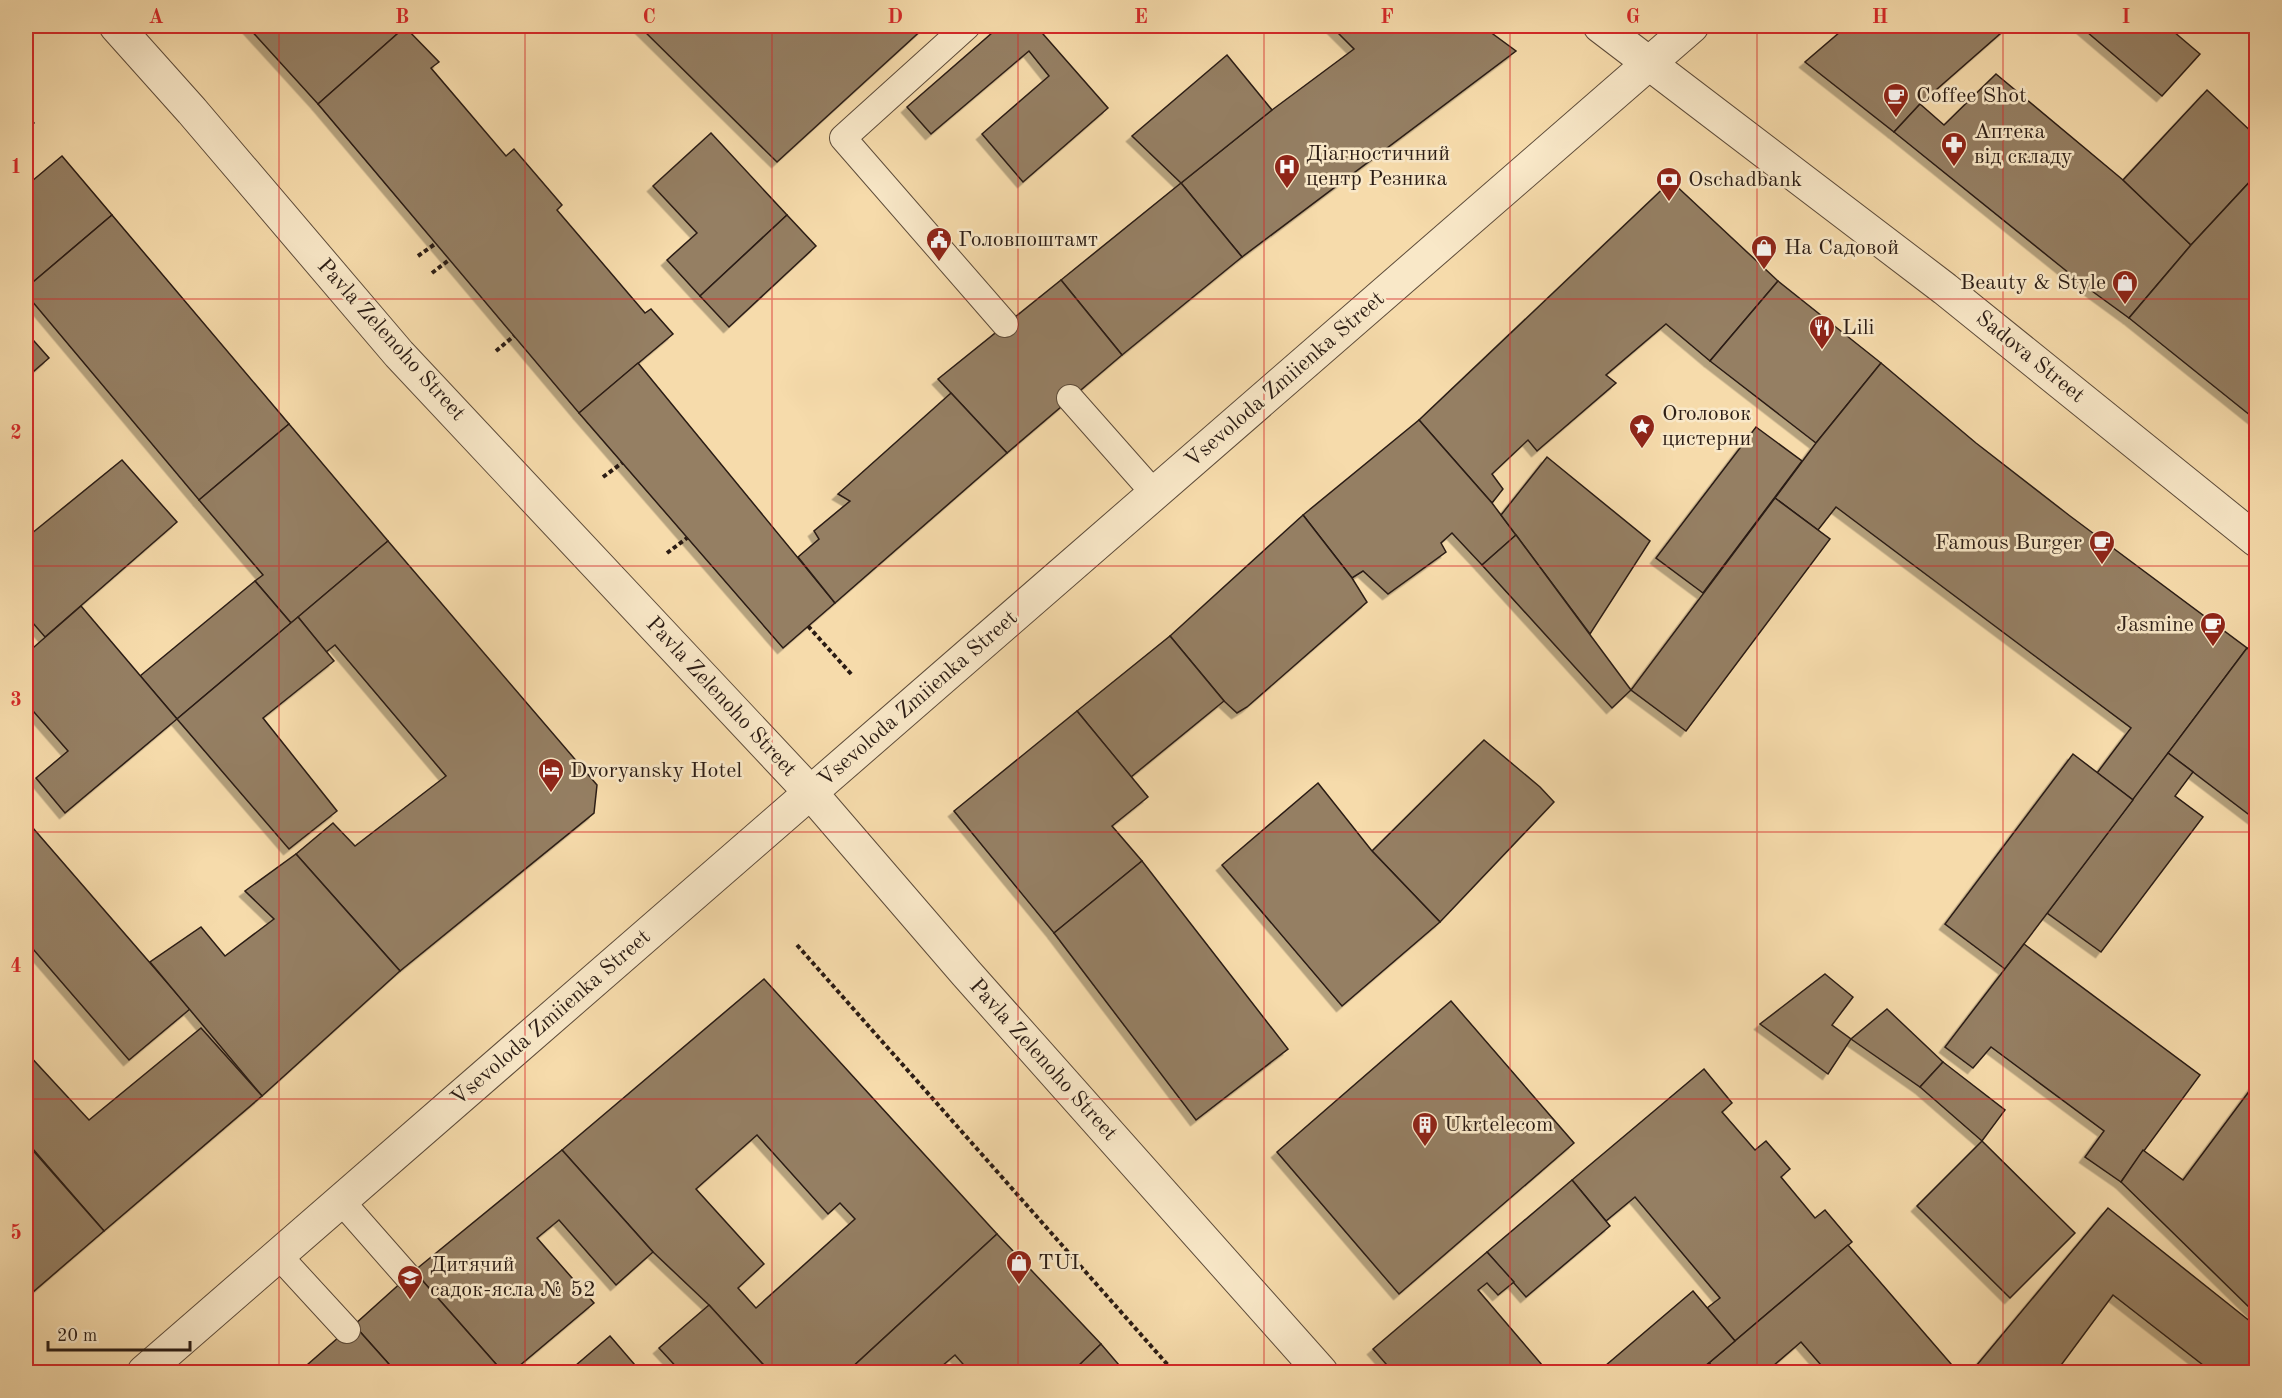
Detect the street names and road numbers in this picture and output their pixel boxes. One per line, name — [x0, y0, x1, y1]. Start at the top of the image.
street label: Pavla Zelenoho Street — [313, 255, 469, 425]
street label: Vsevoloda Zmiienka Street — [1181, 288, 1389, 472]
street label: Sadova Street — [1972, 307, 2088, 407]
street label: Vsevoloda Zmiienka Street — [814, 607, 1022, 791]
street label: Pavla Zelenoho Street — [642, 613, 800, 781]
street label: Vsevoloda Zmiienka Street — [447, 926, 655, 1110]
street label: Pavla Zelenoho Street — [965, 975, 1121, 1145]

